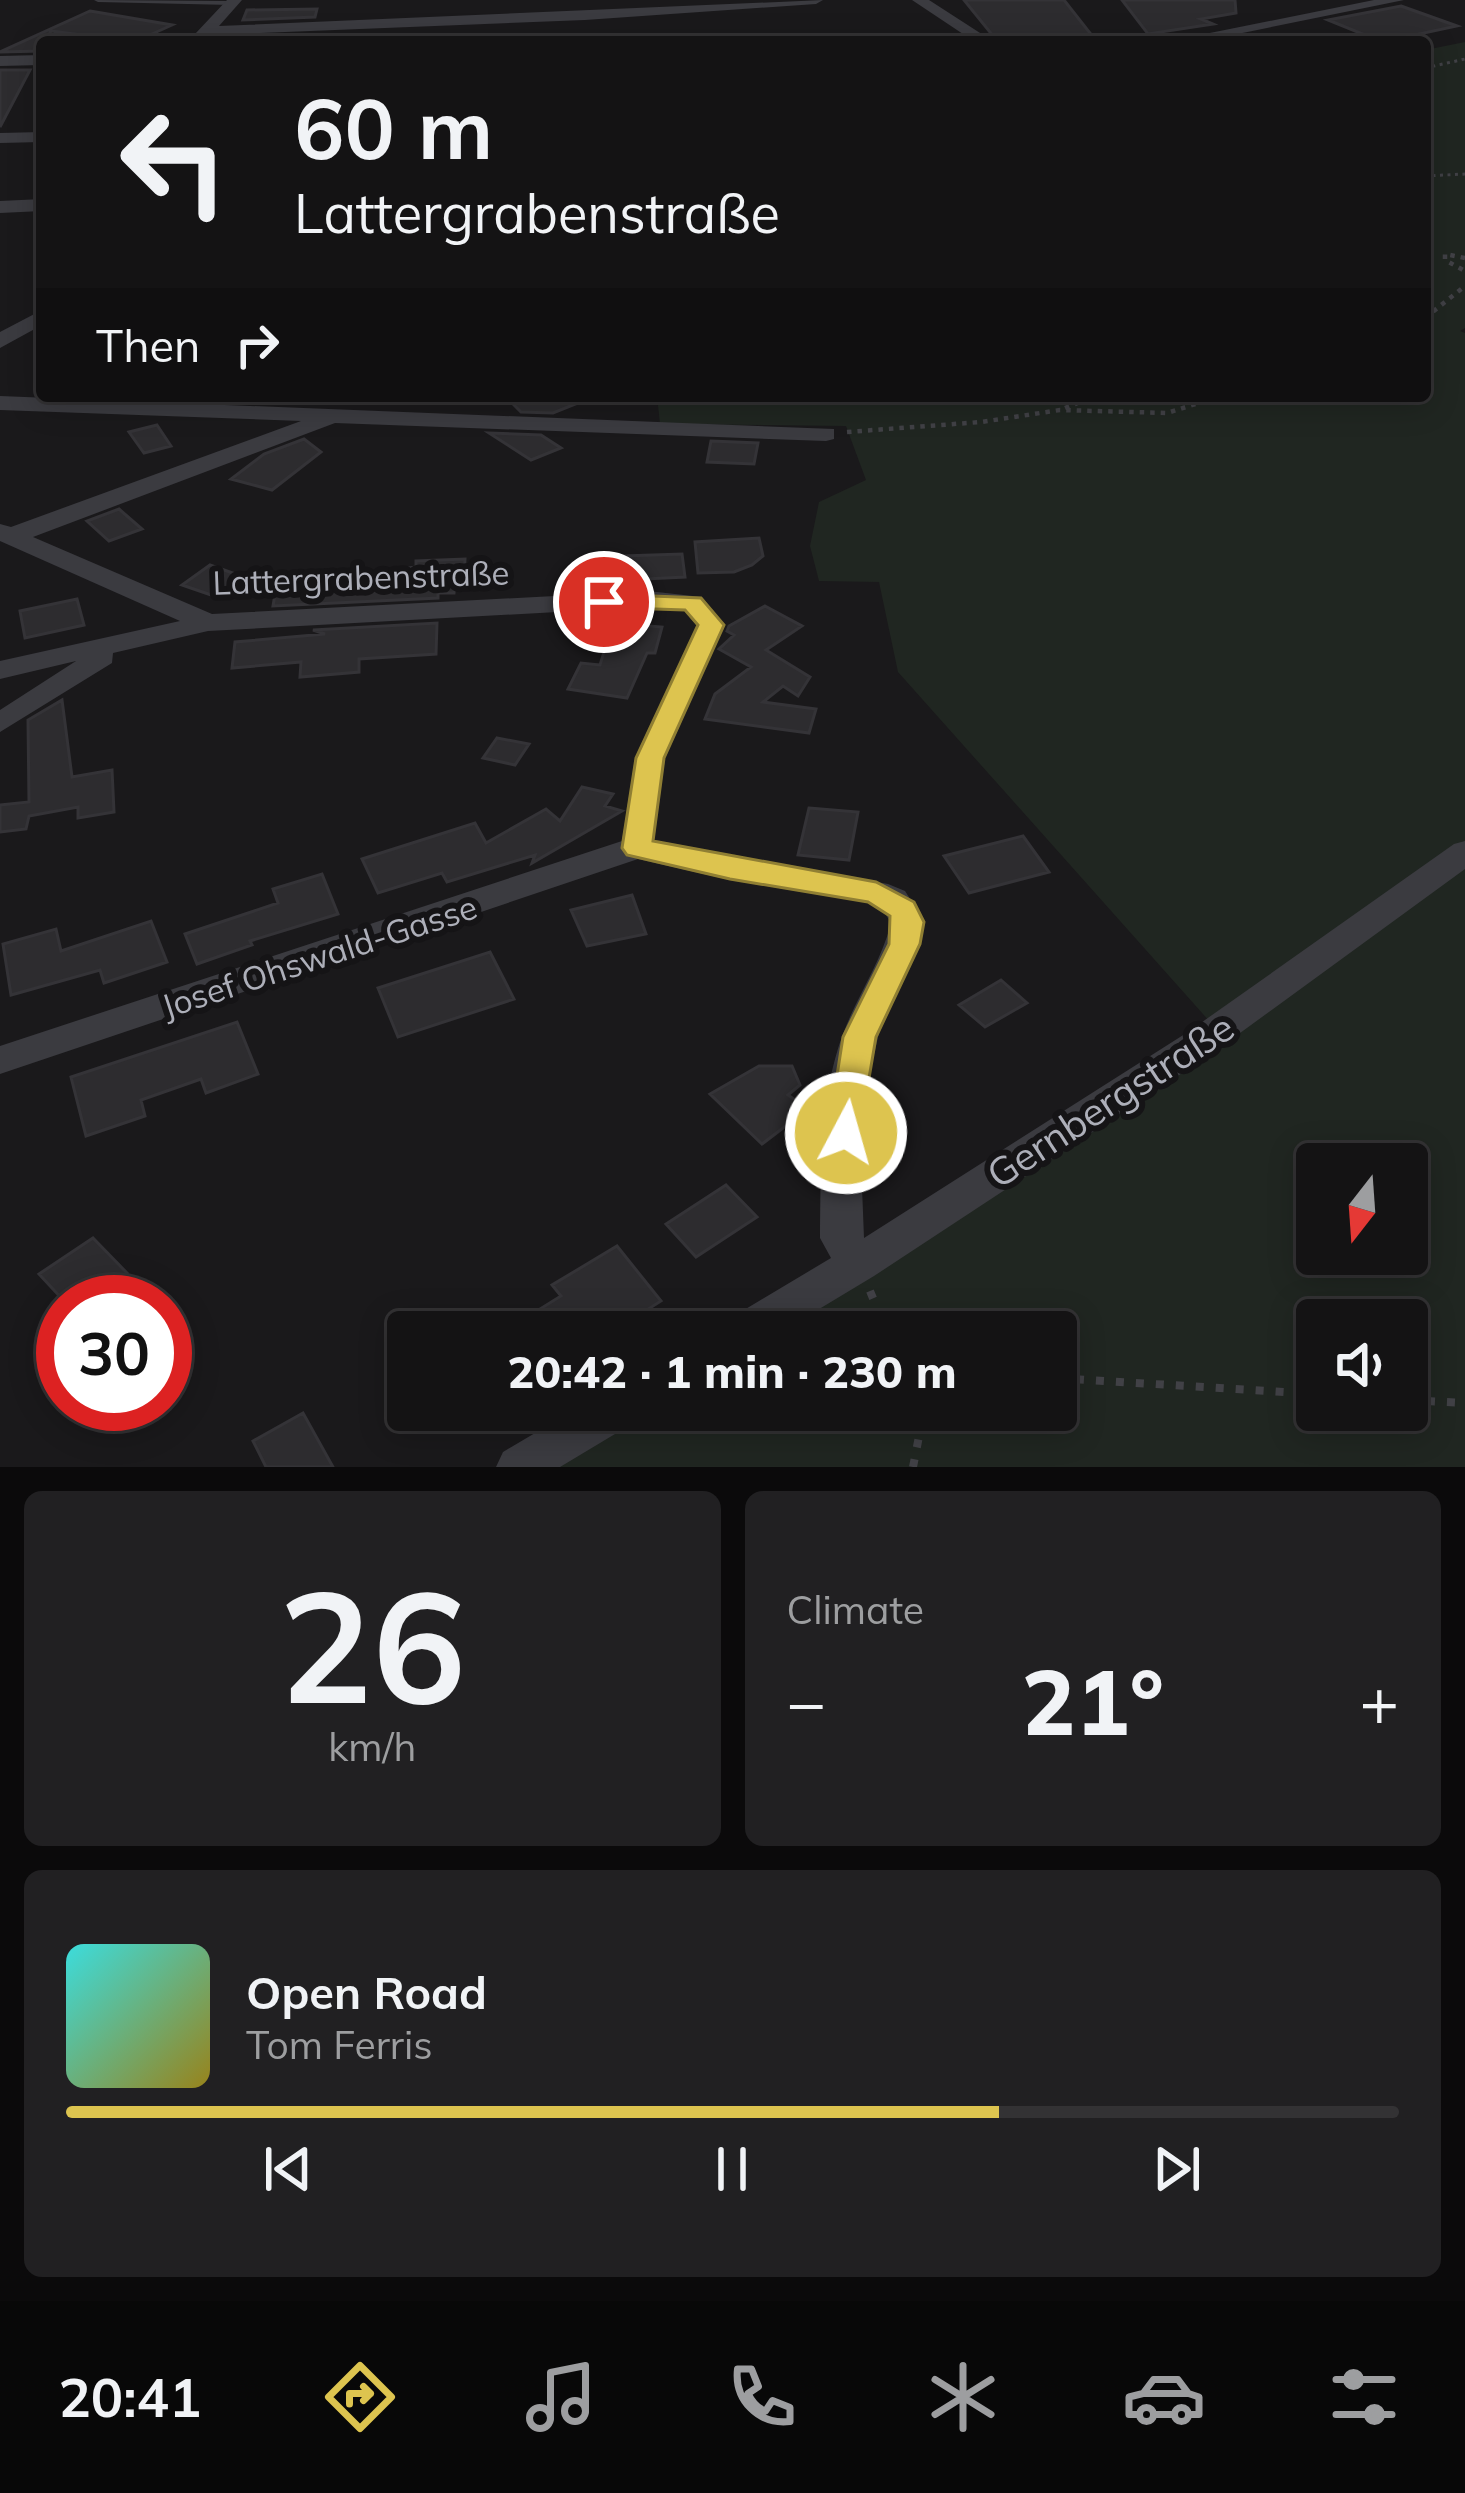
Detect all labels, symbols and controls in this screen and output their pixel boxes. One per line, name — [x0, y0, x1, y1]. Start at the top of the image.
text: 60 m — [294, 75, 493, 180]
icon: left — [96, 84, 252, 240]
text: Lattergrabenstraße — [294, 179, 780, 247]
icon: right — [224, 312, 290, 378]
text: Then — [96, 317, 200, 373]
street label: Lattergrabenstraße — [212, 551, 510, 603]
pin — [553, 551, 655, 653]
icon: arrive — [571, 569, 637, 635]
street label: Josef Ohswald-Gasse — [156, 886, 482, 1026]
street label: Gernbergstraße — [977, 1002, 1243, 1198]
position arrow — [783, 1070, 909, 1196]
north arrow — [1296, 1143, 1428, 1275]
map controls — [1296, 1143, 1428, 1431]
speed limit sign: 30 — [36, 1275, 192, 1431]
button: sound — [1296, 1299, 1428, 1431]
text: 20:42 · 1 min · 230 m — [507, 1343, 957, 1399]
text: 26 — [279, 1546, 466, 1742]
text: Climate — [787, 1585, 924, 1634]
text: 21° — [1021, 1645, 1164, 1758]
text: − — [787, 1660, 826, 1743]
text: + — [1359, 1660, 1399, 1743]
text: km/h — [328, 1722, 416, 1771]
text: Open Road — [246, 1964, 487, 2020]
text: Tom Ferris — [246, 2020, 433, 2069]
icon: previous — [255, 2136, 321, 2202]
icon: pause — [699, 2136, 765, 2202]
icon: next — [1144, 2136, 1210, 2202]
icon: directions — [318, 2355, 402, 2439]
icon: music — [519, 2355, 603, 2439]
icon: phone — [720, 2355, 804, 2439]
icon: climate — [921, 2355, 1005, 2439]
icon: car — [1122, 2355, 1206, 2439]
icon: filters — [1322, 2355, 1406, 2439]
text: 20:41 — [58, 2363, 201, 2431]

